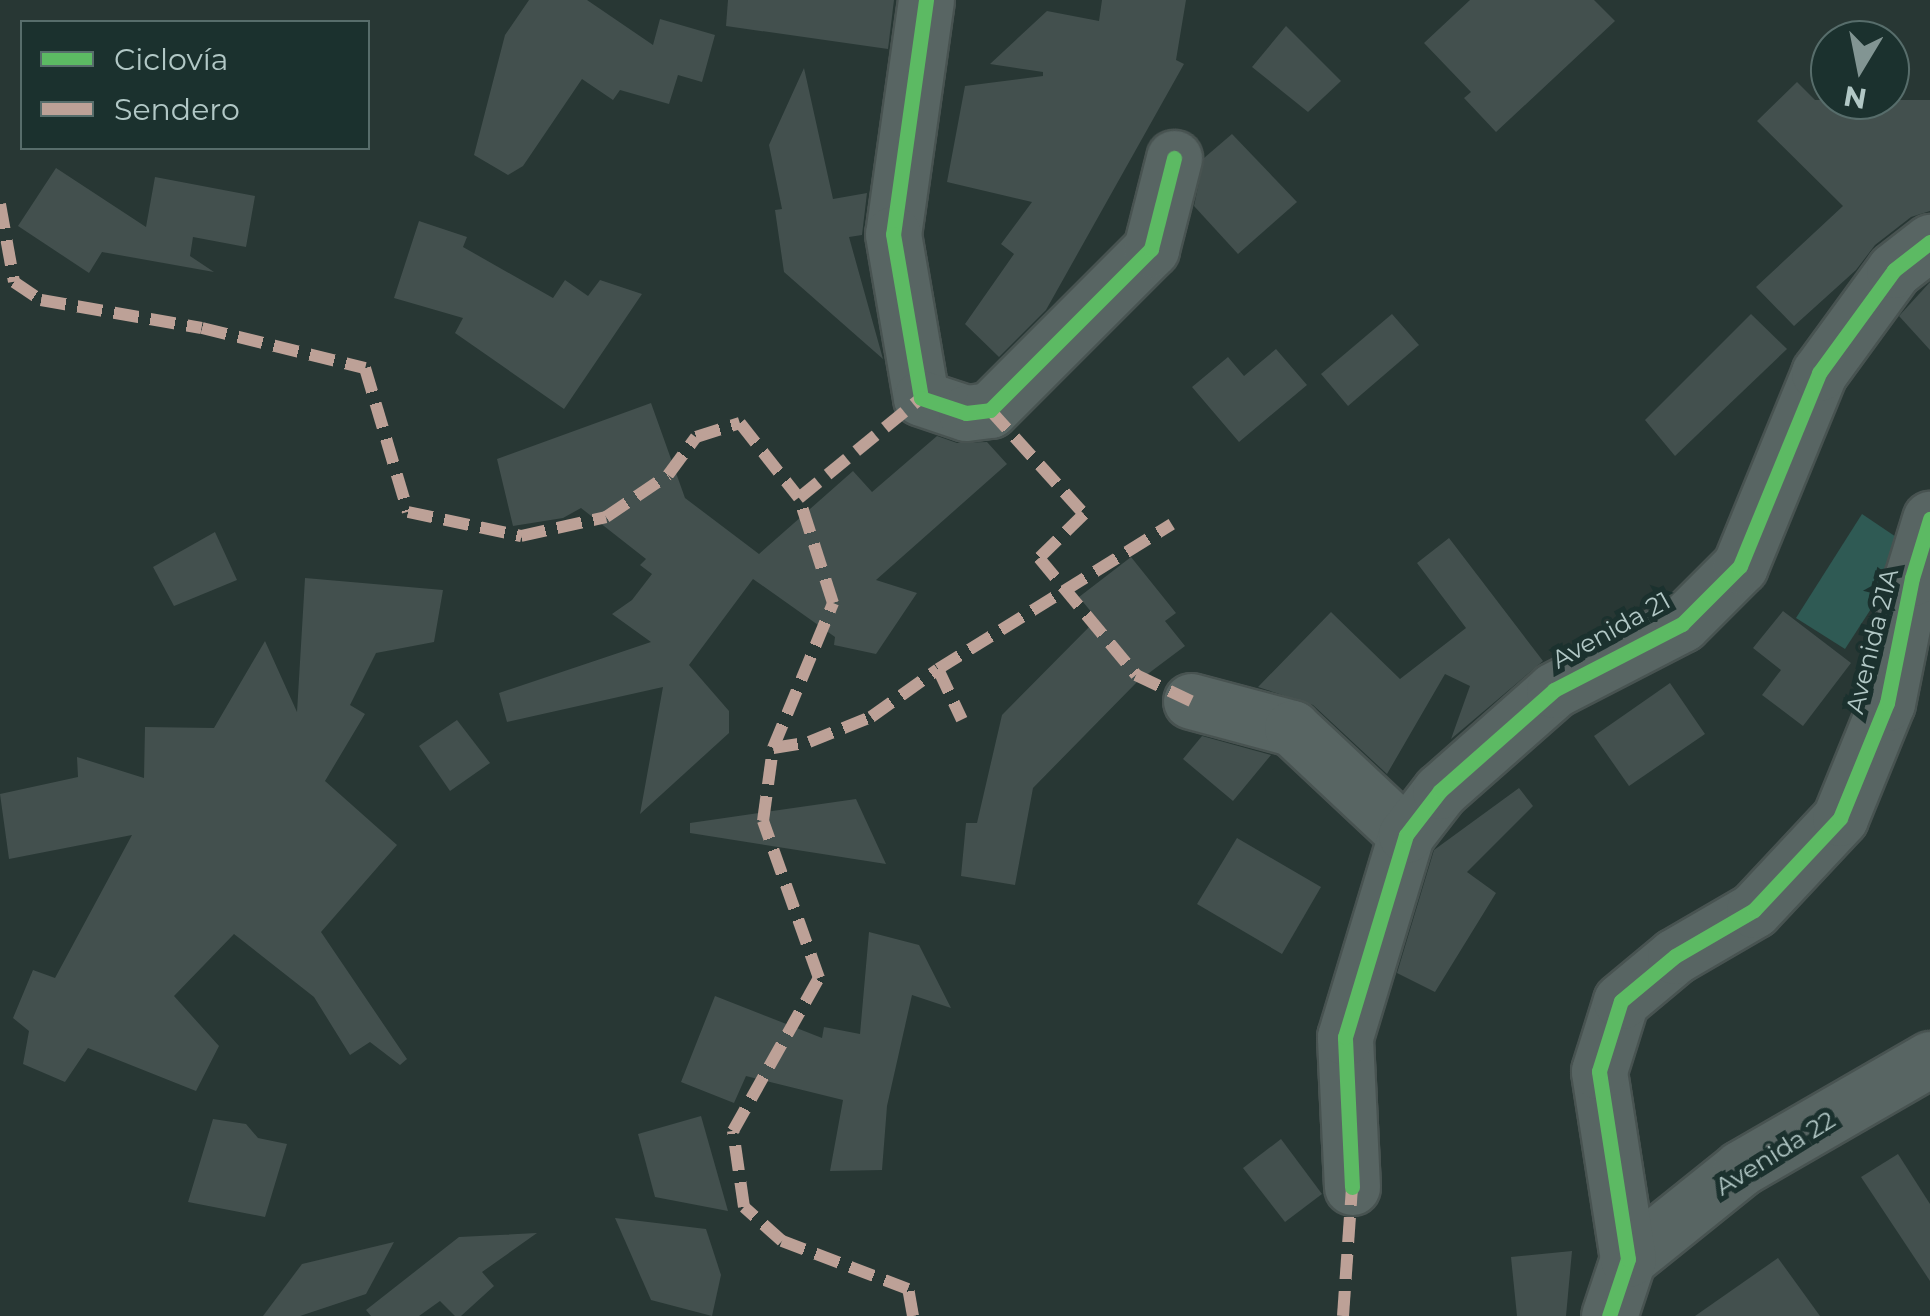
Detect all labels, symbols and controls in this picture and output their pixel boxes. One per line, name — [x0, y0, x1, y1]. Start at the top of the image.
legend — [20, 20, 370, 150]
north arrow — [1810, 20, 1910, 120]
text: Ciclovía — [114, 41, 228, 78]
text: N — [1841, 79, 1869, 116]
text: Sendero — [114, 91, 240, 128]
street label: Avenida 21A — [1839, 565, 1905, 717]
street label: Avenida 21 — [1547, 585, 1675, 675]
street label: Avenida 22 — [1709, 1104, 1841, 1202]

